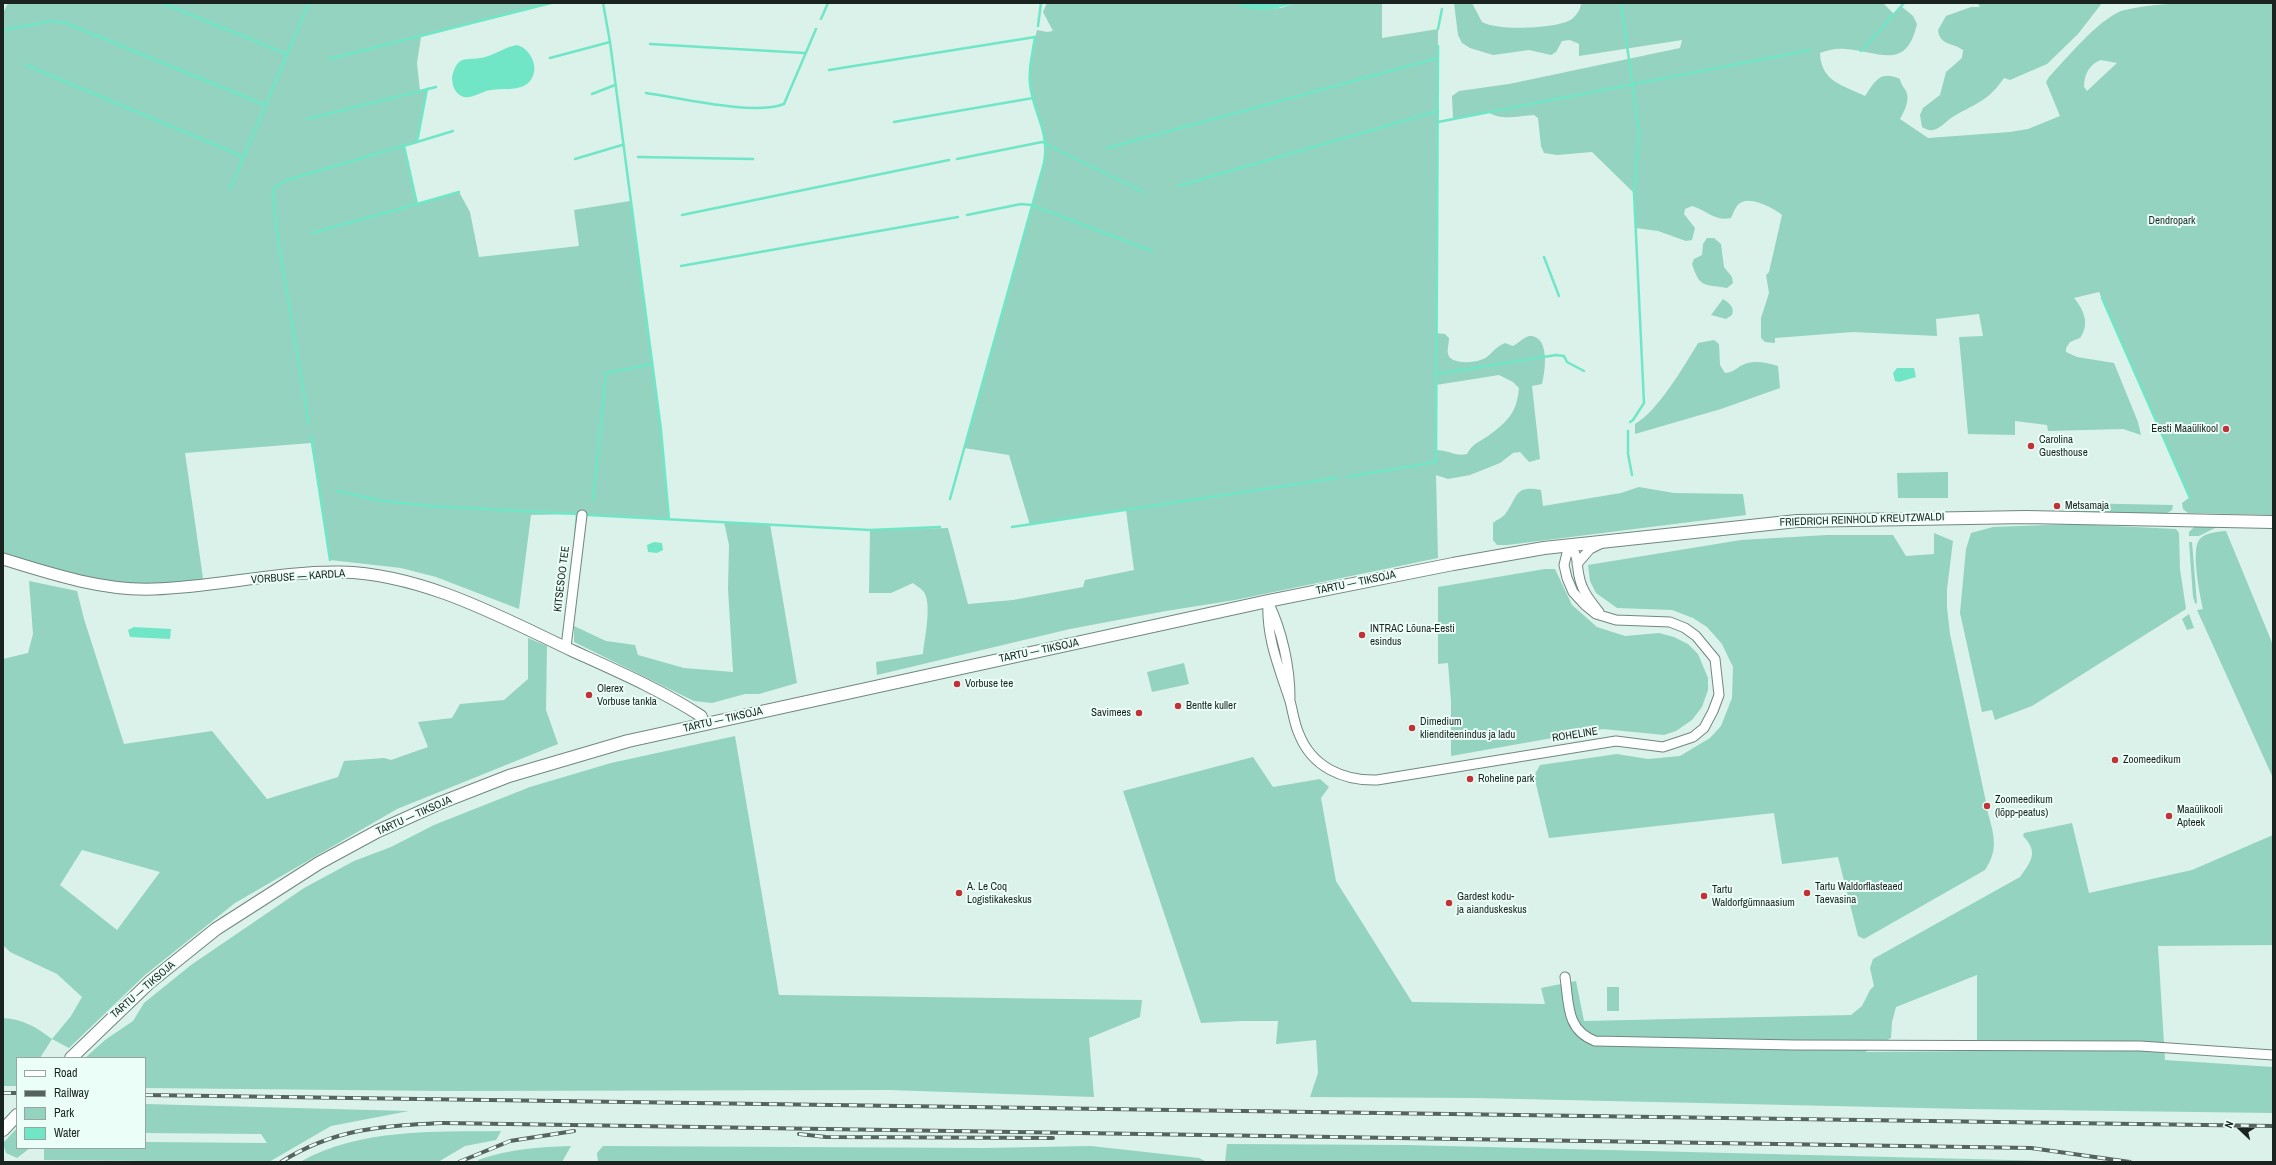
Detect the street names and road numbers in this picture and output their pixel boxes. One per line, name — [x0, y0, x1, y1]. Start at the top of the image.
street label: FRIEDRICH REINHOLD KREUTZWALDI — [1779, 511, 1945, 529]
street label: KITSESOO TEE — [551, 545, 573, 613]
street label: VORBUSE — KARDLA — [251, 567, 345, 587]
street label: TARTU — TIKSOJA — [1315, 568, 1397, 598]
street label: TARTU — TIKSOJA — [998, 636, 1080, 666]
street label: TARTU — TIKSOJA — [682, 704, 764, 736]
street label: ROHELINE — [1551, 725, 1599, 745]
street label: TARTU — TIKSOJA — [374, 794, 454, 838]
street label: TARTU — TIKSOJA — [108, 958, 178, 1022]

